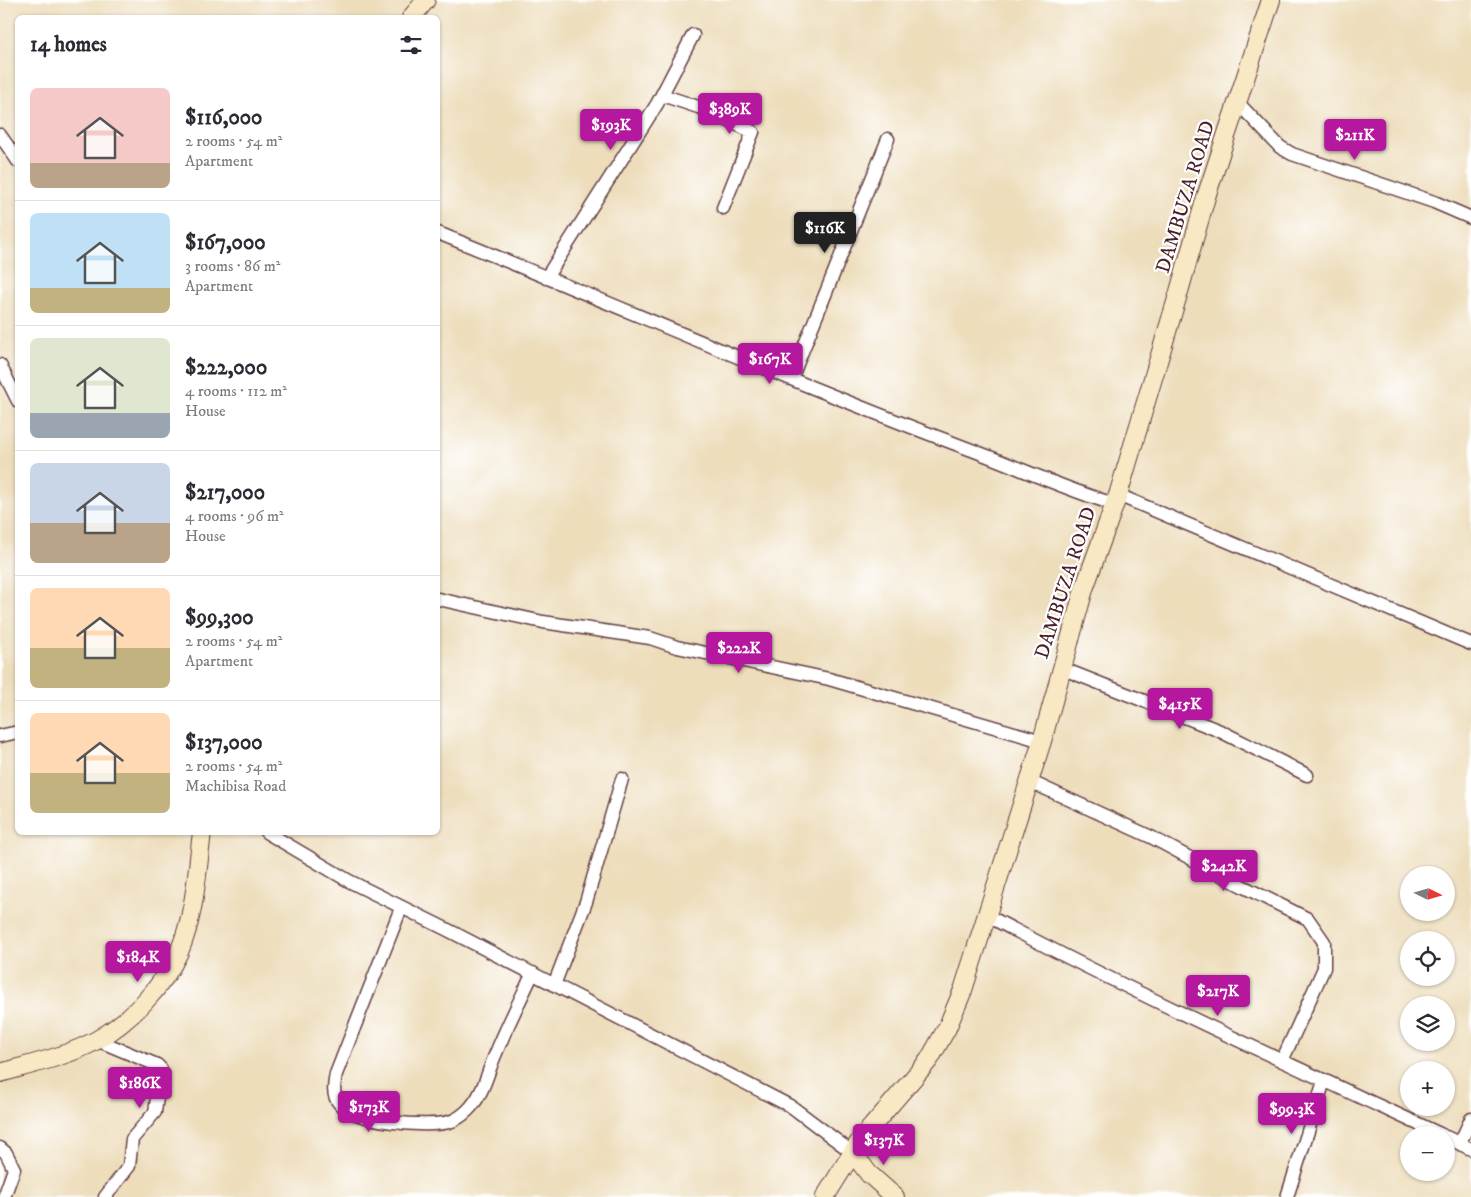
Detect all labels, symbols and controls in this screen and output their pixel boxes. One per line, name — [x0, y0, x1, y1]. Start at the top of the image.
icon: filters — [397, 31, 425, 59]
text: 14 homes — [30, 32, 107, 58]
pin: $389K — [695, 92, 765, 135]
text: $389K — [709, 99, 751, 119]
text: $116,000 — [185, 105, 262, 131]
icon: home — [70, 108, 130, 168]
pin: $193K — [576, 108, 646, 151]
text: $193K — [591, 115, 631, 135]
street label: DAMBUZA ROAD — [1151, 118, 1221, 276]
pin: $211K — [1320, 119, 1390, 161]
text: $211K — [1335, 125, 1375, 145]
text: 2 rooms · 54 m² — [185, 131, 282, 151]
text: Apartment — [185, 151, 253, 171]
pin: $116K — [790, 212, 860, 254]
text: $116K — [805, 218, 845, 238]
text: $167,000 — [185, 230, 266, 256]
icon: home — [70, 233, 130, 293]
text: 3 rooms · 86 m² — [185, 256, 280, 276]
text: Apartment — [185, 276, 253, 296]
pin: $167K — [735, 342, 805, 385]
text: $167K — [749, 349, 791, 369]
text: $222,000 — [185, 355, 267, 381]
icon: home — [70, 358, 130, 418]
text: 4 rooms · 112 m² — [185, 381, 287, 401]
text: House — [185, 401, 226, 421]
text: $217,000 — [185, 480, 265, 506]
icon: home — [70, 483, 130, 543]
street label: DAMBUZA ROAD — [1030, 504, 1102, 662]
text: 4 rooms · 96 m² — [185, 506, 284, 526]
text: House — [185, 526, 226, 546]
text: $99,300 — [185, 605, 254, 631]
icon: home — [70, 608, 130, 668]
text: 2 rooms · 54 m² — [185, 631, 282, 651]
pin: $222K — [704, 632, 774, 674]
text: $222K — [717, 638, 761, 658]
text: Apartment — [185, 651, 253, 671]
pin: $415K — [1145, 688, 1215, 730]
text: $415K — [1159, 694, 1201, 714]
text: $137,000 — [185, 730, 262, 756]
icon: home — [70, 733, 130, 793]
text: 2 rooms · 54 m² — [185, 756, 282, 776]
text: Machibisa Road — [185, 776, 286, 796]
pin: $242K — [1189, 850, 1259, 892]
text: $242K — [1202, 856, 1246, 876]
north arrow — [1400, 866, 1455, 921]
map controls — [1400, 866, 1455, 1181]
button: locate — [1400, 931, 1455, 986]
pin: $184K — [103, 940, 173, 983]
text: $184K — [116, 947, 160, 967]
pin: $217K — [1183, 974, 1253, 1017]
text: $217K — [1197, 981, 1239, 1001]
button: layers — [1400, 996, 1455, 1051]
button: + — [1400, 1061, 1455, 1116]
pin: $186K — [105, 1066, 175, 1109]
text: $186K — [119, 1073, 161, 1093]
pin: $173K — [334, 1090, 404, 1133]
pin: $99.3K — [1251, 1092, 1333, 1135]
text: $173K — [349, 1097, 389, 1117]
text: $99.3K — [1269, 1099, 1315, 1119]
pin: $137K — [849, 1124, 919, 1166]
button: − — [1400, 1126, 1455, 1181]
text: $137K — [864, 1130, 904, 1150]

